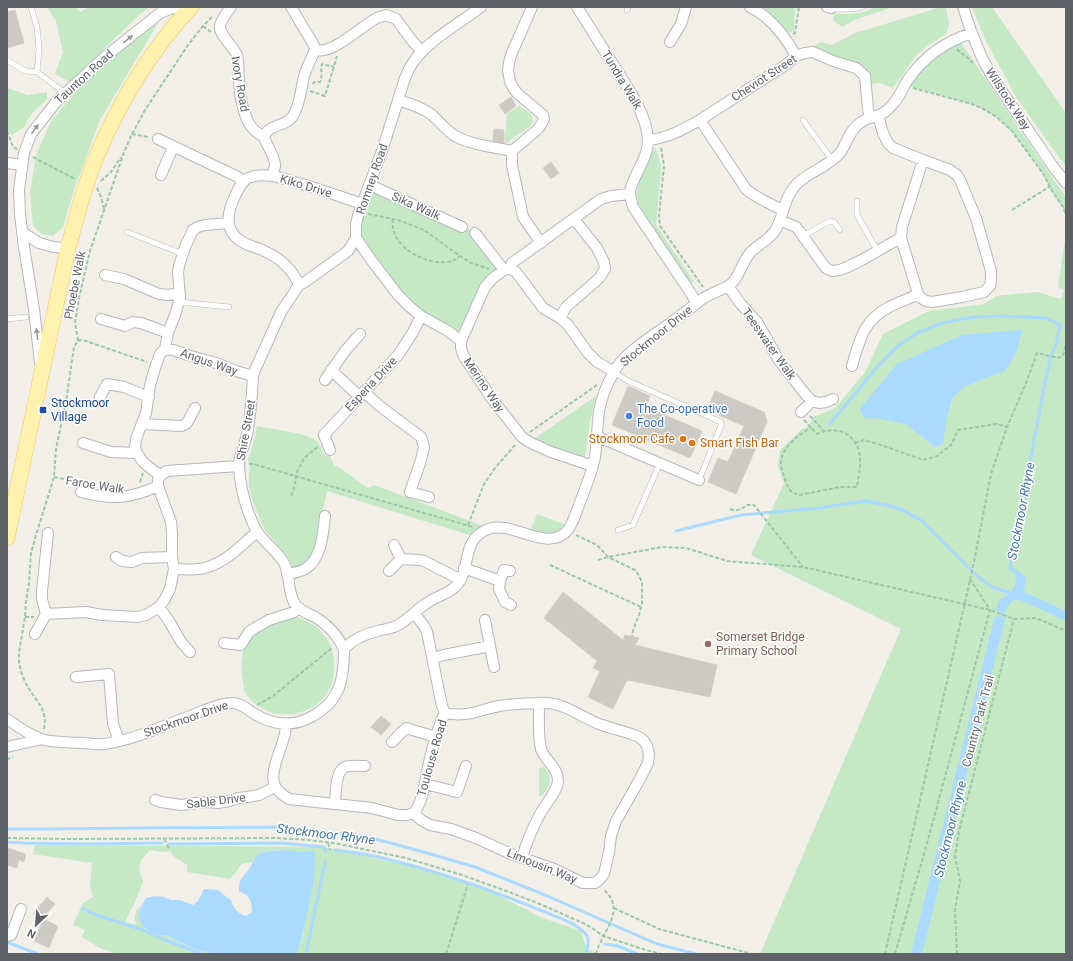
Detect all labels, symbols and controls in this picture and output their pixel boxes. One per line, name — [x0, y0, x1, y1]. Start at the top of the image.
one-way arrow — [122, 34, 133, 43]
street label: Taunton Road — [52, 47, 116, 107]
street label: Tundra Walk — [599, 48, 645, 113]
street label: Cheviot Street — [729, 52, 799, 104]
street label: Ivory Road — [228, 55, 252, 113]
street label: Wilstock Way — [983, 65, 1033, 133]
one-way arrow — [31, 124, 39, 135]
street label: Romney Road — [353, 142, 391, 216]
street label: Kiko Drive — [278, 172, 334, 200]
street label: Sika Walk — [390, 189, 443, 223]
street label: Phoebe Walk — [62, 249, 89, 320]
street label: Stockmoor Drive — [617, 303, 695, 369]
street label: Teeswater Walk — [739, 305, 799, 383]
one-way arrow — [34, 328, 40, 340]
street label: Angus Way — [179, 346, 240, 378]
street label: Esperia Drive — [342, 354, 400, 414]
street label: Merino Way — [461, 355, 508, 415]
place label: Stockmoor Village — [51, 396, 109, 424]
street label: Shire Street — [234, 398, 258, 462]
place label: The Co-operative Food — [637, 402, 727, 430]
marker: Stockmoor Village — [38, 405, 48, 415]
marker: The Co-operative Food — [624, 411, 634, 421]
place label: Stockmoor Cafe — [589, 432, 675, 446]
marker: Stockmoor Cafe — [678, 434, 688, 444]
place label: Smart Fish Bar — [700, 436, 779, 450]
marker: Smart Fish Bar — [687, 438, 697, 448]
water label: Stockmoor Rhyne — [1004, 461, 1038, 561]
street label: Faroe Walk — [65, 473, 126, 497]
place label: Somerset Bridge Primary School — [716, 630, 805, 658]
marker: Somerset Bridge Primary School — [703, 639, 713, 649]
street label: Country Park Trail — [959, 674, 997, 768]
street label: Stockmoor Drive — [142, 698, 230, 740]
street label: Toulouse Road — [414, 718, 450, 798]
water label: Stockmoor Rhyne — [931, 779, 969, 879]
street label: Sable Drive — [186, 790, 246, 812]
water label: Stockmoor Rhyne — [276, 821, 376, 848]
street label: Limousin Way — [505, 846, 580, 887]
north arrow — [16, 905, 56, 945]
text: N — [25, 926, 38, 941]

